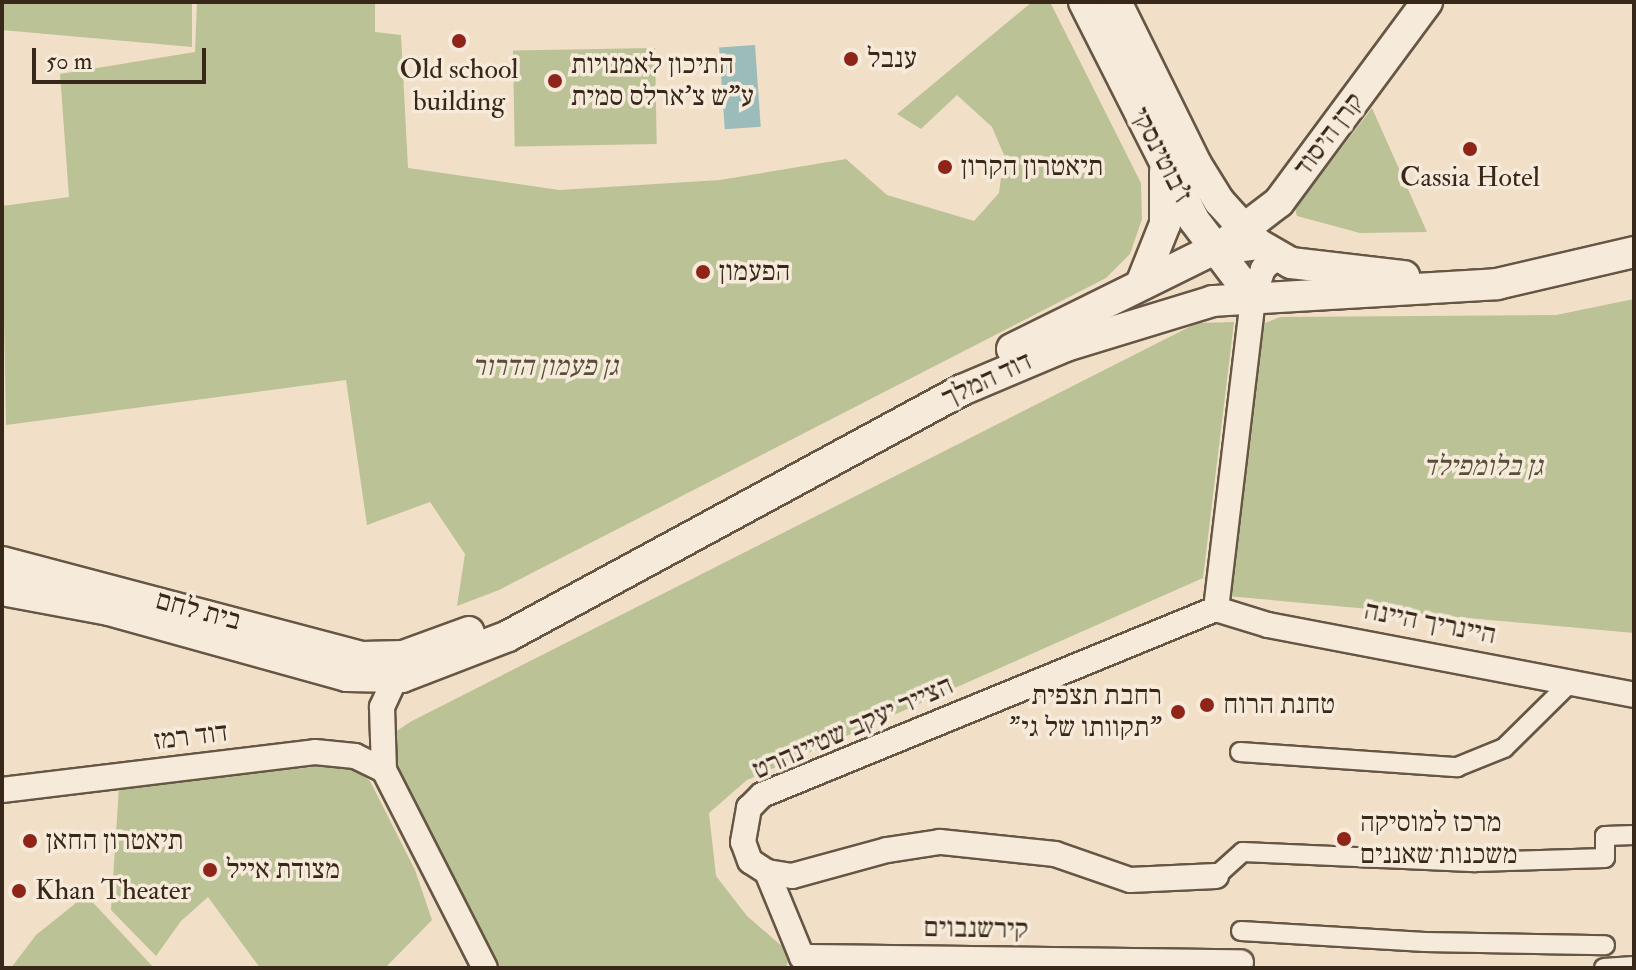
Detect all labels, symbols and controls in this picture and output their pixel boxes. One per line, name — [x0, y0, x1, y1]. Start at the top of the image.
scale bar — [36, 32, 210, 82]
marker: Old school building — [450, 32, 468, 50]
place label: ענבל — [867, 42, 917, 76]
text: 50 m — [46, 46, 92, 77]
place label: התיכון לאמנויות ע"ש צ'ארלס סמית — [571, 48, 754, 114]
marker: ענבל — [842, 50, 860, 68]
place label: Old school building — [400, 53, 518, 119]
marker: התיכון לאמנויות ע"ש צ'ארלס סמית — [546, 72, 564, 90]
street label: קרן היסוד — [1286, 86, 1372, 184]
street label: ז'בוטינסקי — [1123, 102, 1199, 208]
marker: Cassia Hotel — [1461, 140, 1479, 158]
place label: תיאטרון הקרון — [961, 150, 1103, 184]
marker: תיאטרון הקרון — [936, 158, 954, 176]
place label: Cassia Hotel — [1400, 161, 1540, 195]
place label: הפעמון — [719, 255, 790, 289]
marker: הפעמון — [694, 263, 712, 281]
street label: דוד המלך — [936, 345, 1038, 415]
park label: גן פעמון הדרור — [472, 350, 618, 384]
park label: גן בלומפילד — [1423, 450, 1543, 484]
street label: בית לחם — [152, 584, 244, 638]
street label: היינריך היינה — [1361, 594, 1499, 652]
street label: הצייר יעקב שטיינהרט — [747, 669, 959, 787]
place label: רחבת תצפית "תקוותו של גי" — [1009, 679, 1162, 745]
place label: טחנת הרוח — [1223, 688, 1335, 722]
marker: טחנת הרוח — [1198, 696, 1216, 714]
marker: רחבת תצפית "תקוותו של גי" — [1169, 703, 1187, 721]
street label: דוד רמז — [152, 716, 230, 758]
place label: מרכז למוסיקה משכנות שאננים — [1360, 806, 1518, 872]
place label: תיאטרון החאן — [46, 824, 183, 858]
marker: מרכז למוסיקה משכנות שאננים — [1335, 830, 1353, 848]
marker: תיאטרון החאן — [21, 832, 39, 850]
place label: מצודת אייל — [226, 853, 340, 887]
marker: מצודת אייל — [201, 861, 219, 879]
place label: Khan Theater — [35, 874, 191, 908]
marker: Khan Theater — [10, 882, 28, 900]
street label: קירשנבוים — [923, 911, 1029, 947]

